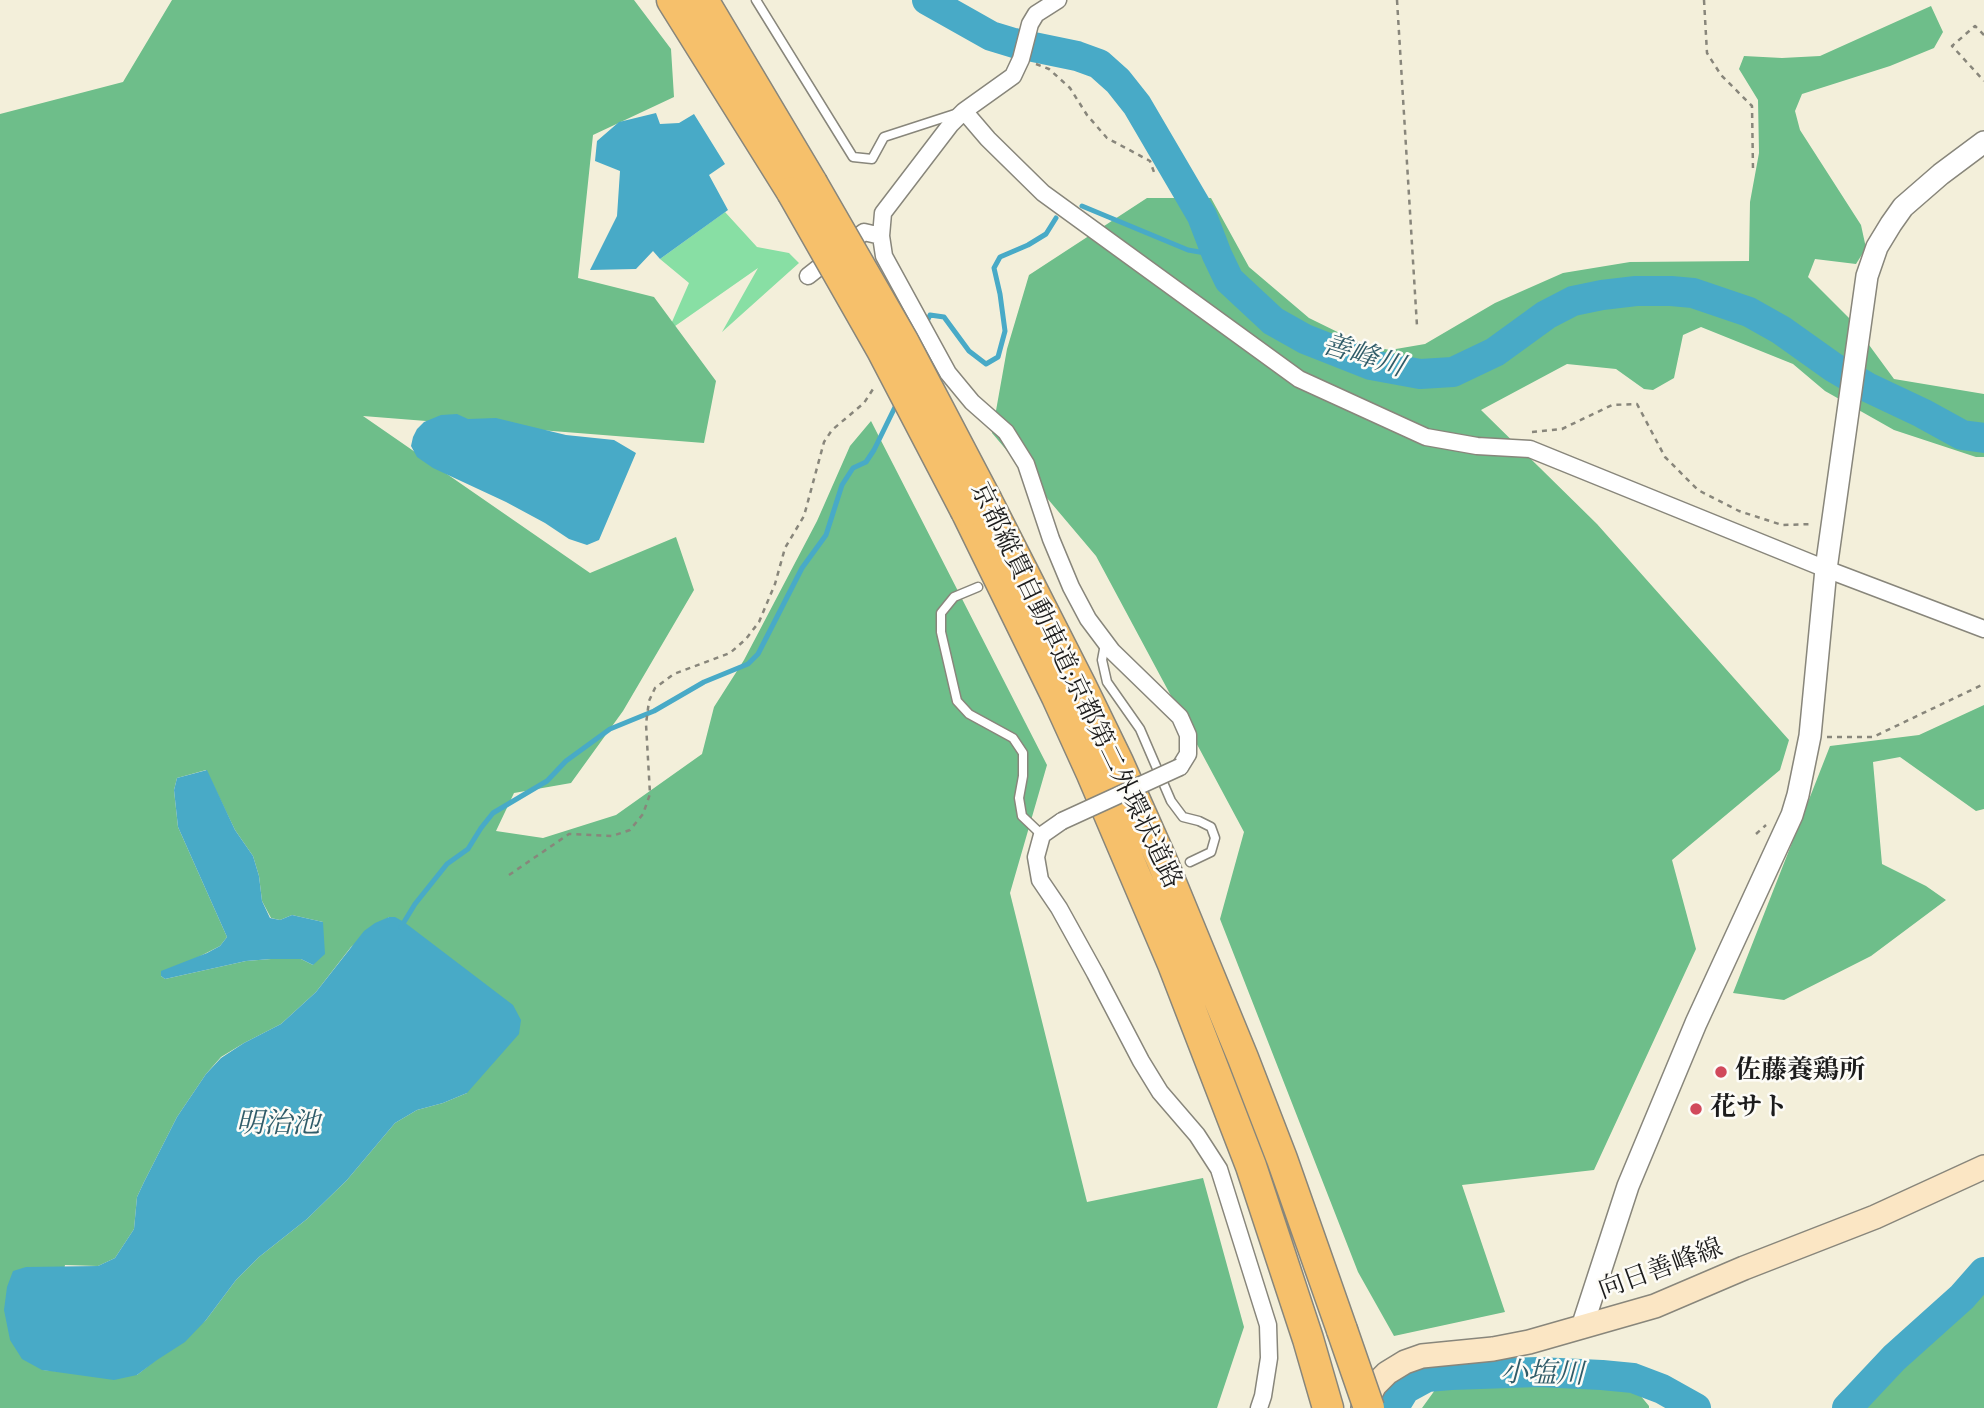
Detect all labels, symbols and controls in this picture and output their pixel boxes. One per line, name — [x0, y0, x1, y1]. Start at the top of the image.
water label: 善峰川 — [1318, 329, 1408, 385]
street label: 京都縦貫自動車道;京都第二外環状道路 — [963, 478, 1187, 894]
place label: 佐藤養鶏所 — [1735, 1056, 1865, 1088]
marker: 佐藤養鶏所 — [1713, 1064, 1729, 1080]
place label: 花サト — [1710, 1093, 1788, 1125]
marker: 花サト — [1688, 1101, 1704, 1117]
water label: 明治池 — [236, 1108, 320, 1142]
street label: 向日善峰線 — [1595, 1233, 1727, 1307]
water label: 小塩川 — [1500, 1357, 1584, 1393]

